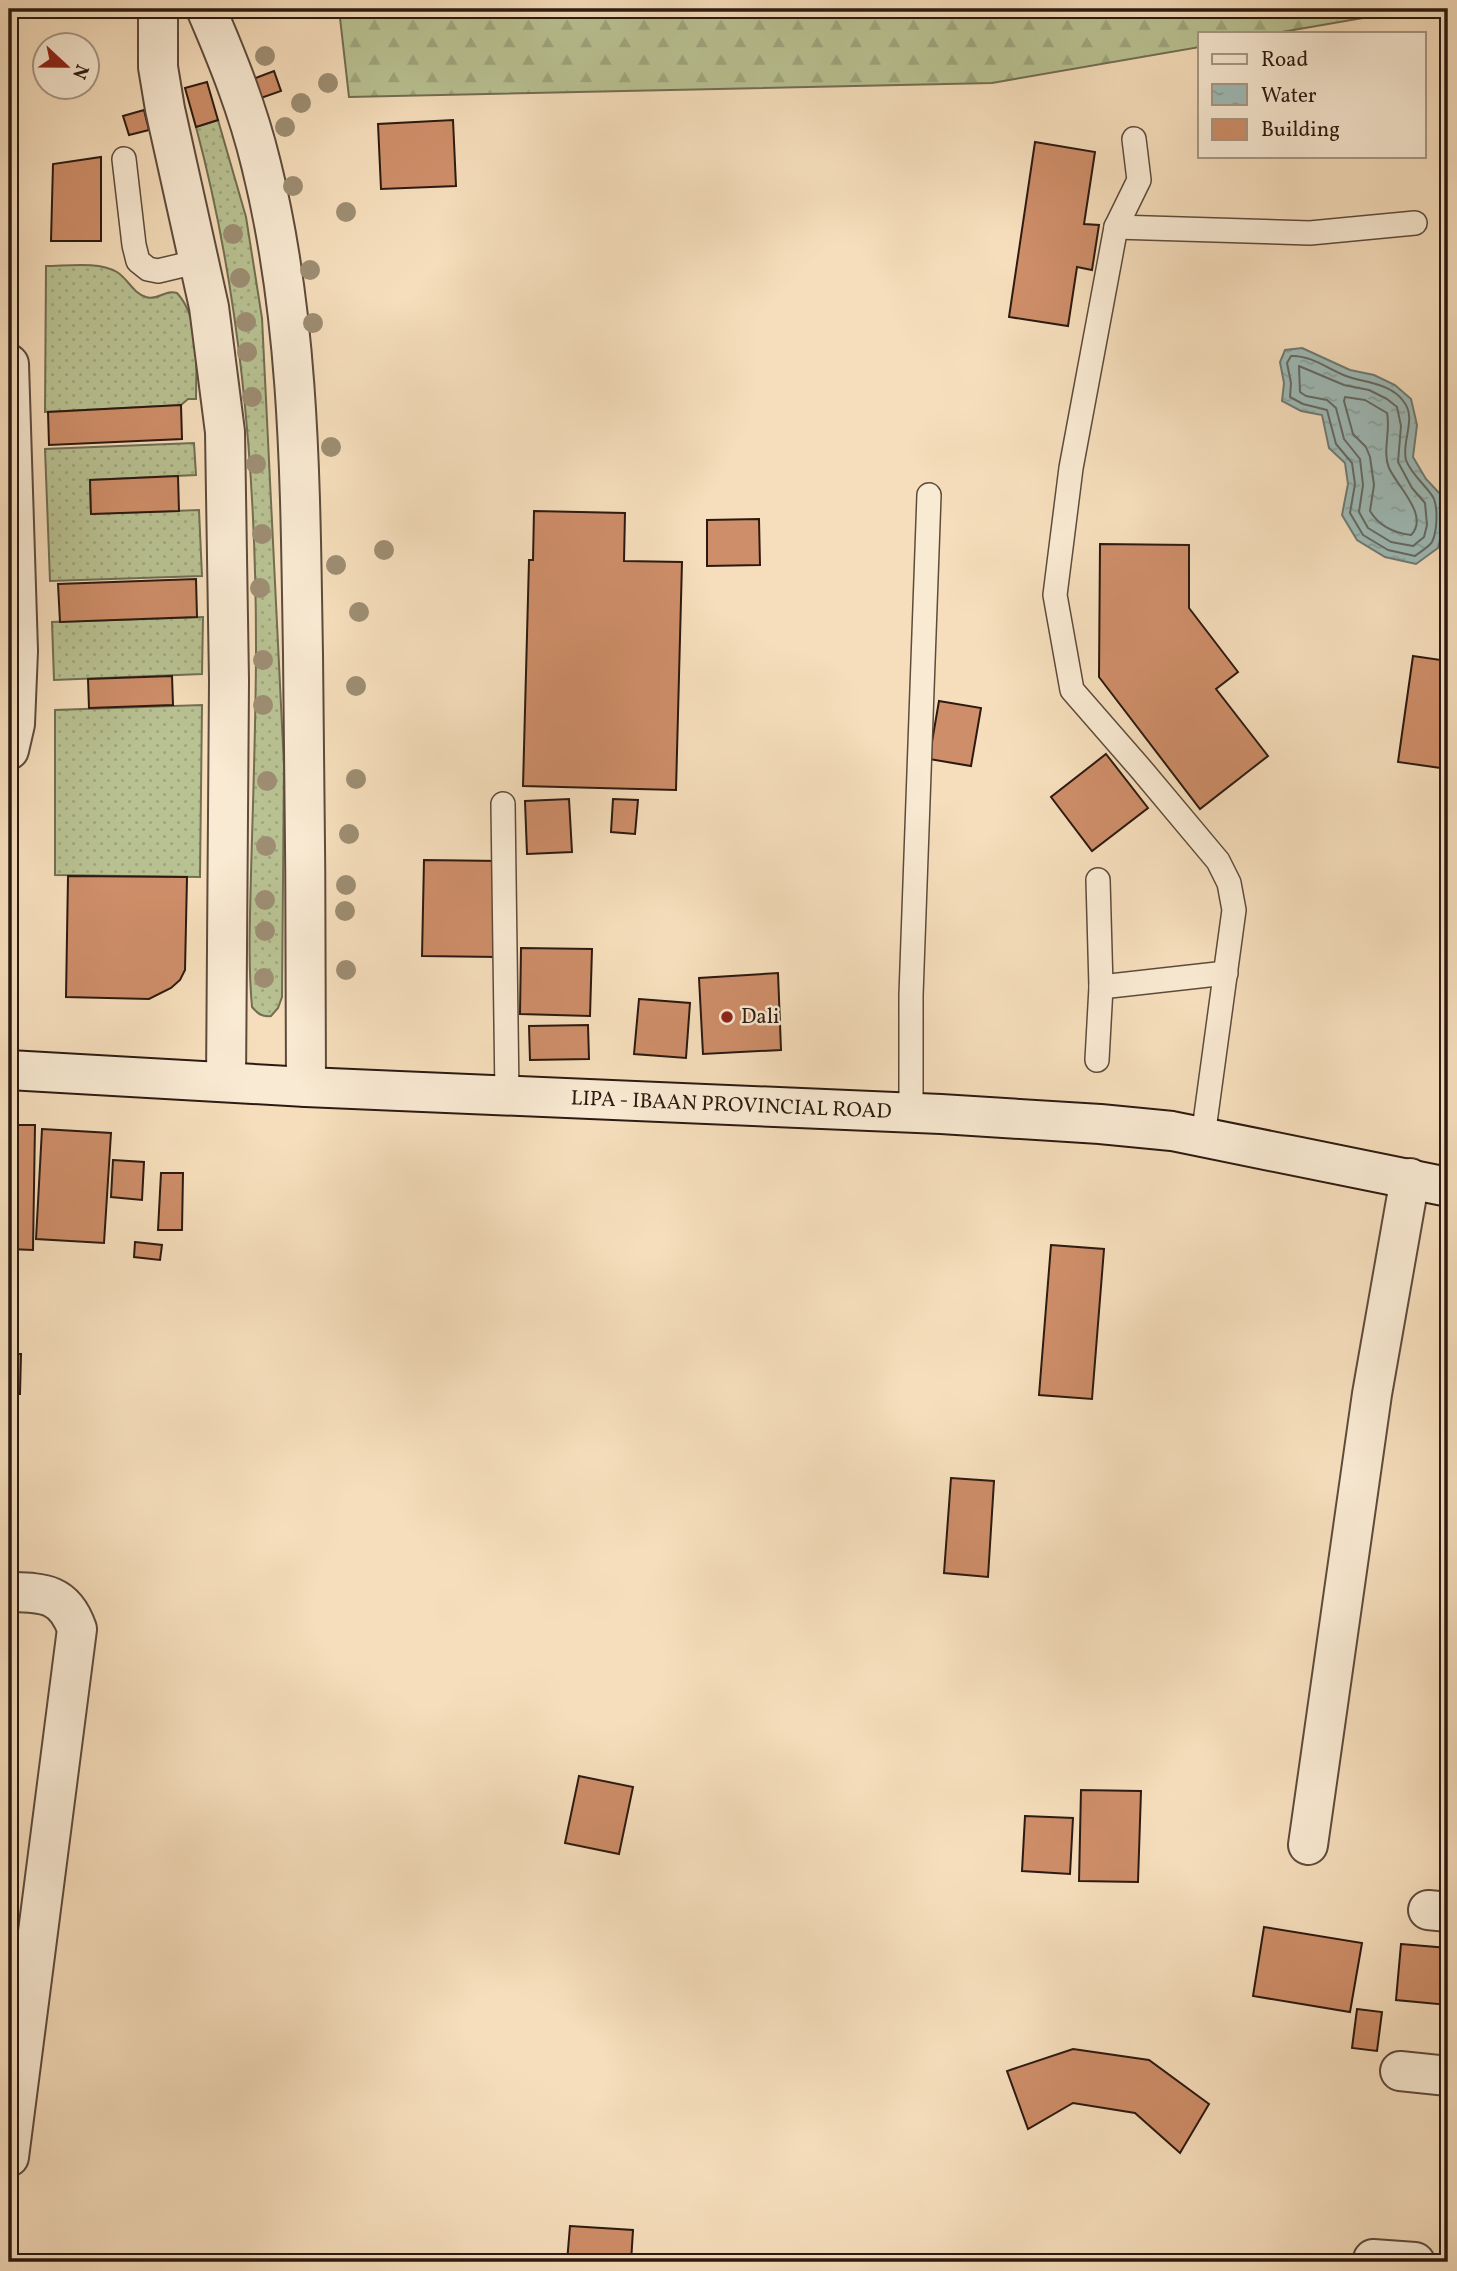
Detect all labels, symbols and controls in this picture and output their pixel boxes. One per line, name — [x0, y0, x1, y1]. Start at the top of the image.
north arrow — [32, 32, 102, 102]
legend — [1198, 32, 1426, 158]
text: Road — [1261, 46, 1308, 75]
text: N — [65, 60, 95, 83]
text: Water — [1261, 82, 1317, 111]
text: Building — [1261, 116, 1340, 145]
place label: Dali — [741, 1003, 779, 1032]
marker: Dali — [719, 1009, 735, 1025]
street label: LIPA - IBAAN PROVINCIAL ROAD — [570, 1084, 892, 1126]

